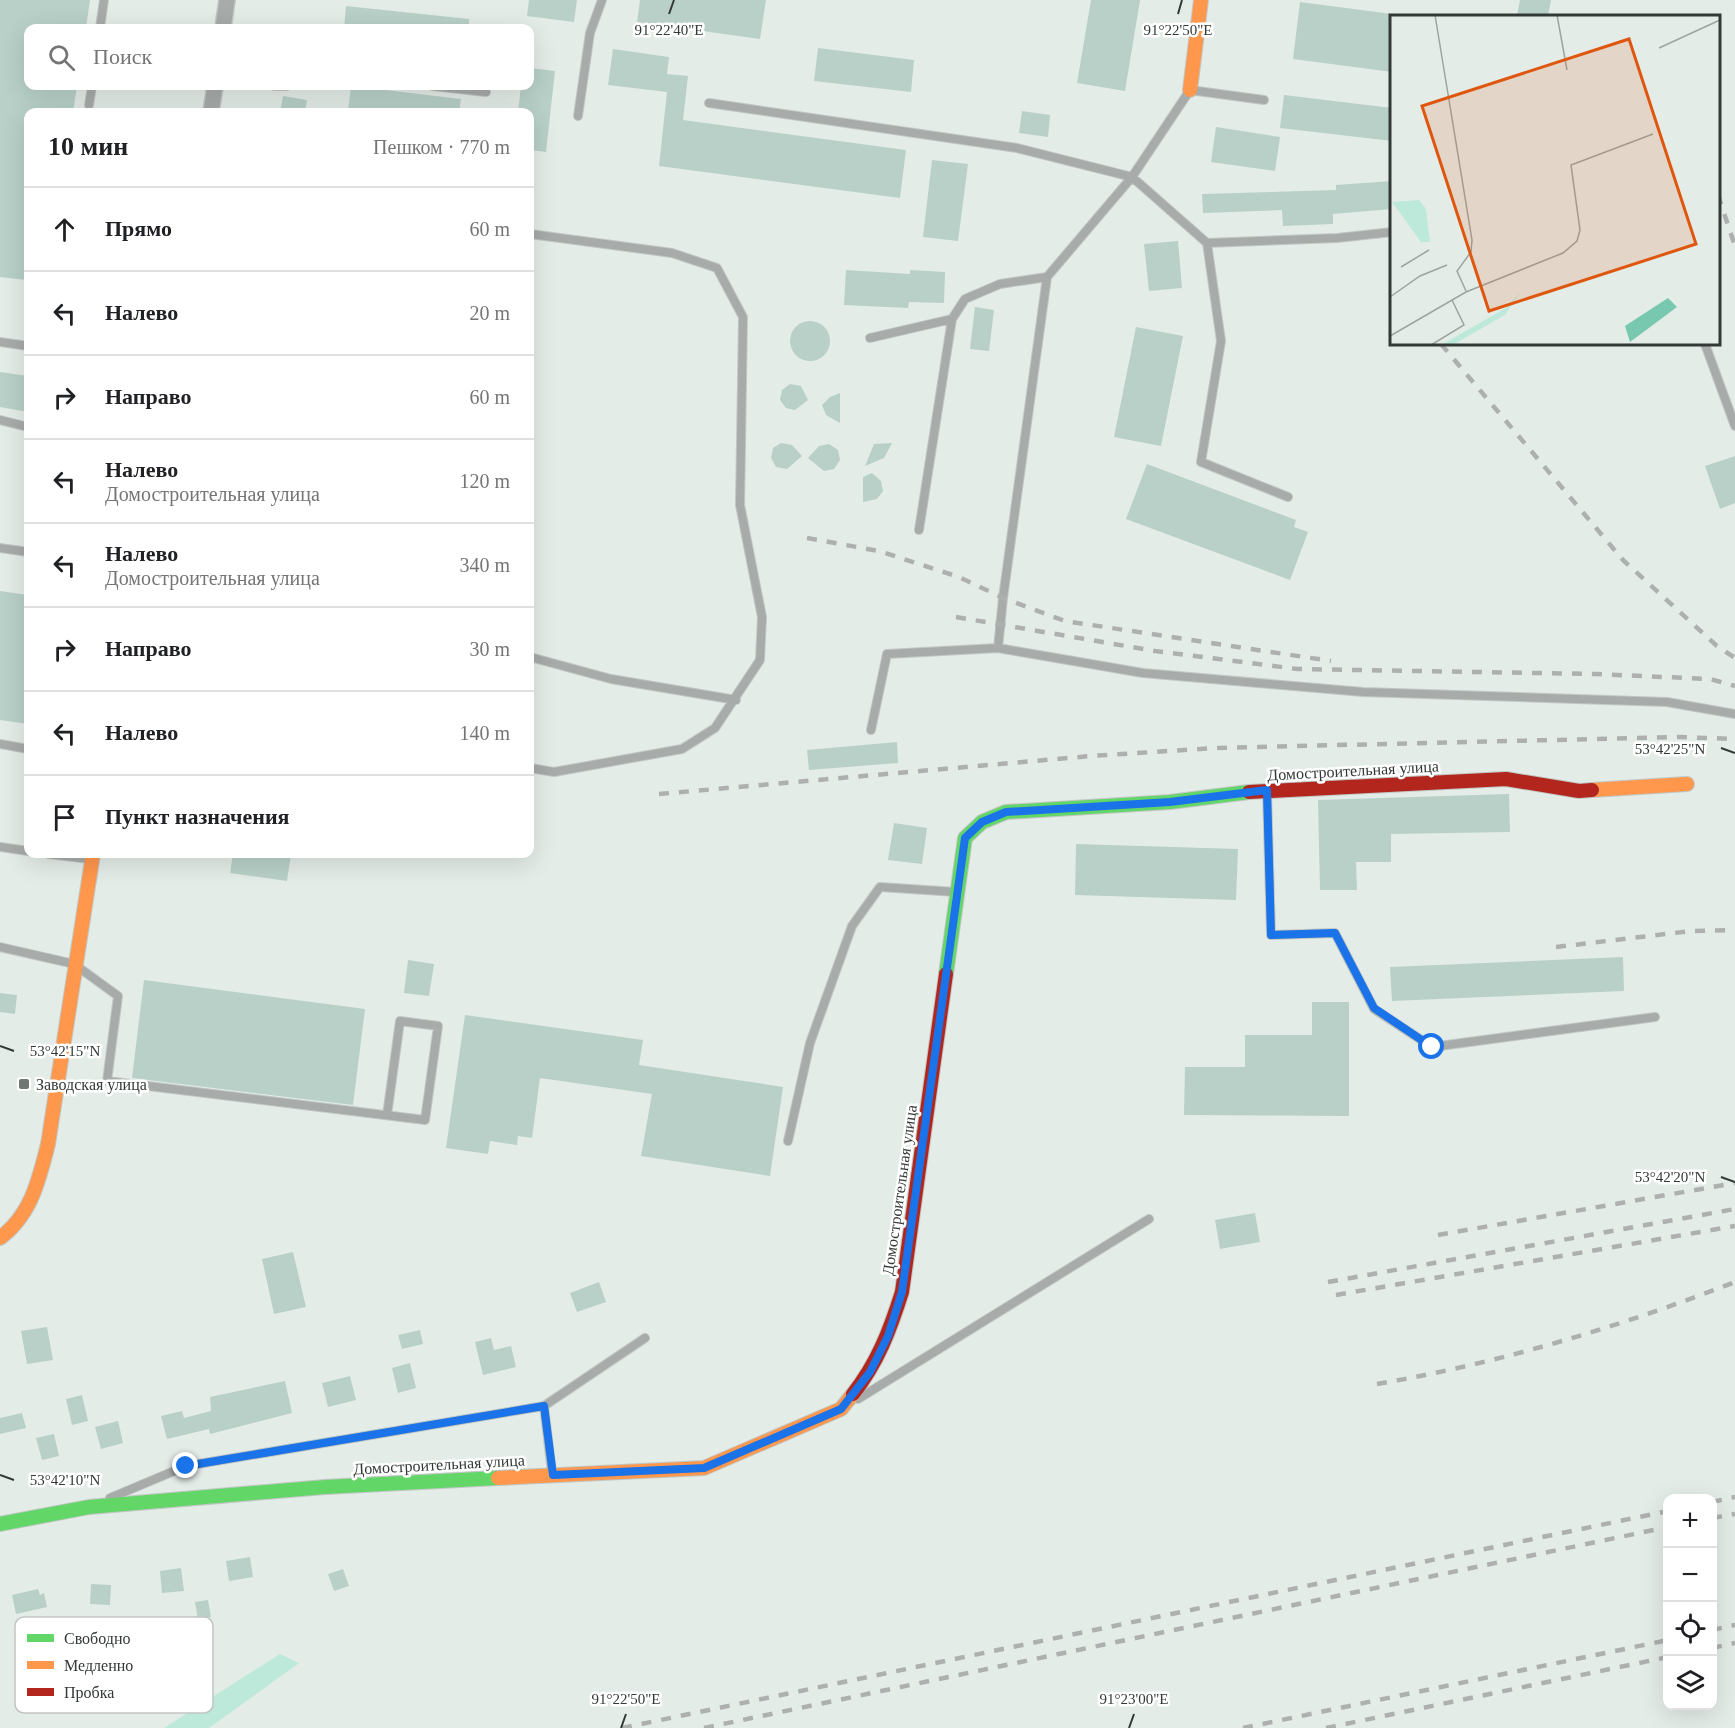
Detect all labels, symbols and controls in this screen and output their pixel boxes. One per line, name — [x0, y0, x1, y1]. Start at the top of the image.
inset map — [1390, 15, 1720, 345]
text: 91°22'40"E — [635, 22, 704, 38]
text: 91°22'50"E — [1144, 22, 1213, 38]
search box — [24, 24, 534, 90]
icon: search — [45, 41, 78, 74]
text: Поиск — [93, 44, 152, 69]
text: 10 мин — [48, 132, 128, 161]
text: Пешком · 770 m — [373, 136, 510, 158]
icon: ahead — [48, 213, 81, 246]
text: Прямо — [105, 216, 172, 241]
text: 60 m — [469, 218, 510, 240]
icon: left — [48, 297, 81, 330]
text: Налево — [105, 300, 178, 325]
text: 20 m — [469, 302, 510, 324]
icon: right — [48, 381, 81, 414]
text: Направо — [105, 384, 191, 409]
text: 60 m — [469, 386, 510, 408]
text: Налево — [105, 457, 178, 482]
icon: left — [48, 465, 81, 498]
text: 120 m — [459, 470, 510, 492]
text: Домостроительная улица — [105, 483, 320, 505]
text: Налево — [105, 541, 178, 566]
icon: left — [48, 549, 81, 582]
text: 340 m — [459, 554, 510, 576]
text: Домостроительная улица — [105, 567, 320, 589]
icon: right — [48, 633, 81, 666]
text: Направо — [105, 636, 191, 661]
text: 30 m — [469, 638, 510, 660]
icon: left — [48, 717, 81, 750]
text: Налево — [105, 720, 178, 745]
text: 140 m — [459, 722, 510, 744]
text: 53°42'25"N — [1635, 741, 1705, 757]
street label: Домостроительная улица — [1267, 758, 1439, 784]
icon: arrive — [48, 801, 81, 834]
text: Пункт назначения — [105, 804, 290, 829]
route start — [1418, 1033, 1444, 1059]
text: 53°42'15"N — [30, 1043, 100, 1059]
place label: Заводская улица — [36, 1076, 147, 1094]
marker: Заводская улица — [17, 1077, 31, 1091]
street label: Домостроительная улица — [879, 1104, 921, 1277]
text: 53°42'20"N — [1635, 1169, 1705, 1185]
route end — [172, 1452, 198, 1478]
street label: Домостроительная улица — [353, 1452, 525, 1478]
text: 53°42'10"N — [30, 1472, 100, 1488]
map controls — [1663, 1494, 1717, 1710]
button: + — [1663, 1494, 1717, 1548]
button: − — [1663, 1548, 1717, 1602]
button: locate — [1663, 1602, 1717, 1656]
legend — [15, 1617, 213, 1713]
text: Свободно — [64, 1630, 131, 1648]
button: layers — [1663, 1656, 1717, 1710]
text: Медленно — [64, 1657, 133, 1675]
text: Пробка — [64, 1684, 114, 1702]
text: 91°22'50"E — [592, 1691, 661, 1707]
text: 91°23'00"E — [1100, 1691, 1169, 1707]

